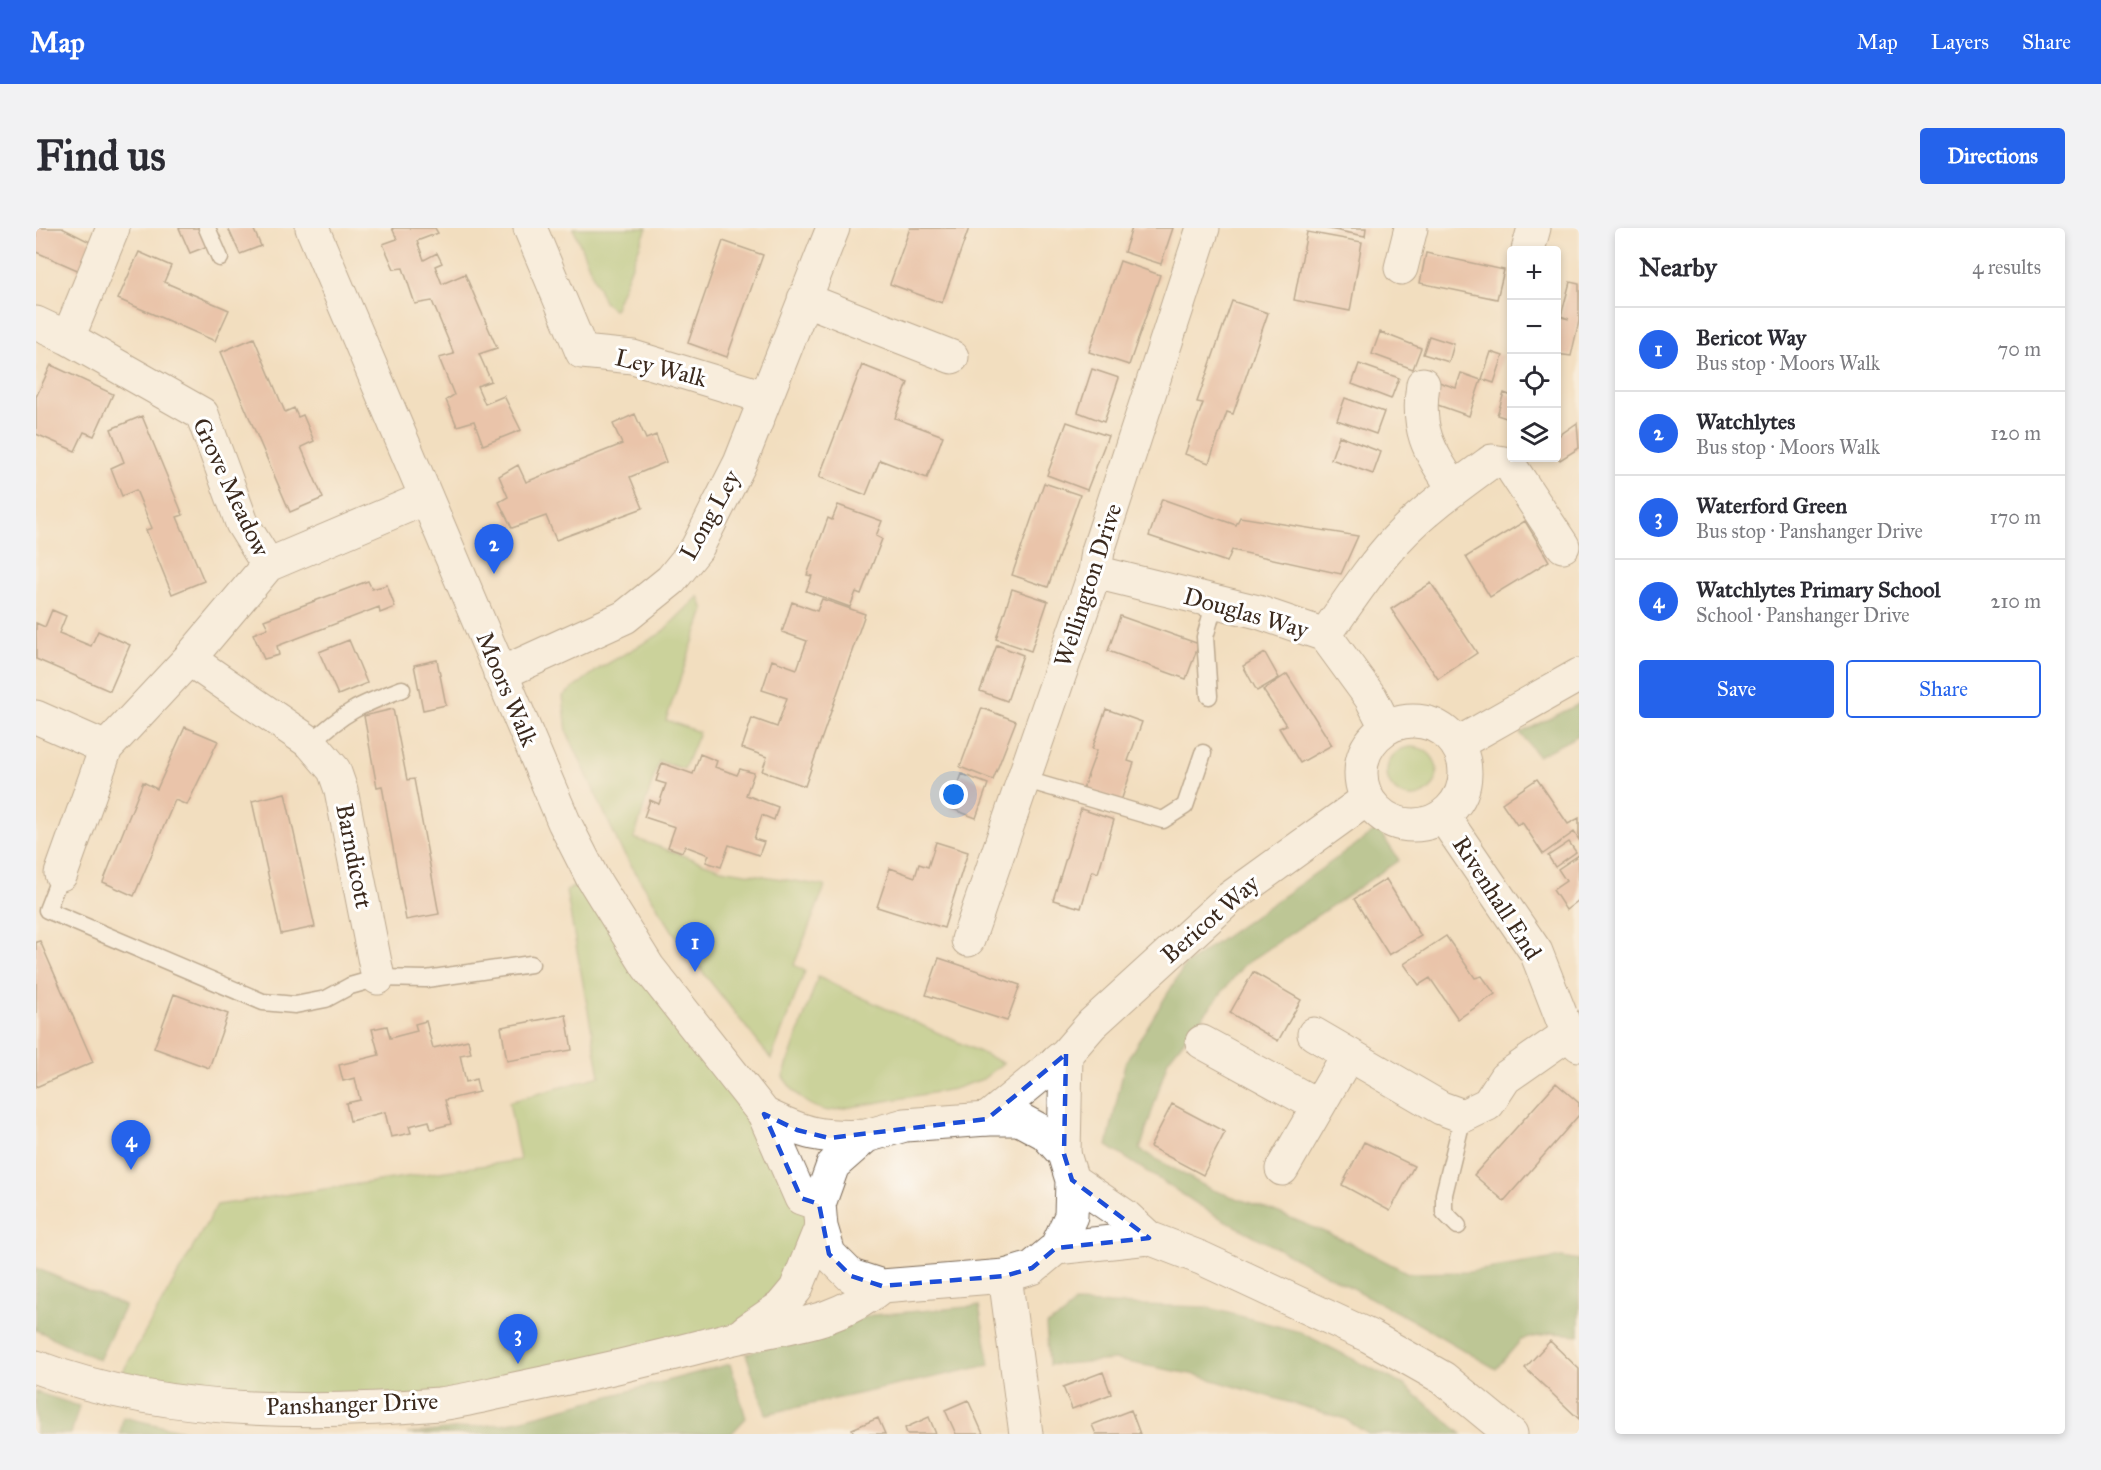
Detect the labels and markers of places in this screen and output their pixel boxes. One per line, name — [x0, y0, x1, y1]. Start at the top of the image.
pin: 2 — [474, 524, 514, 574]
pin: 1 — [676, 922, 714, 972]
pin: 4 — [112, 1120, 151, 1170]
pin: 3 — [498, 1314, 538, 1364]

